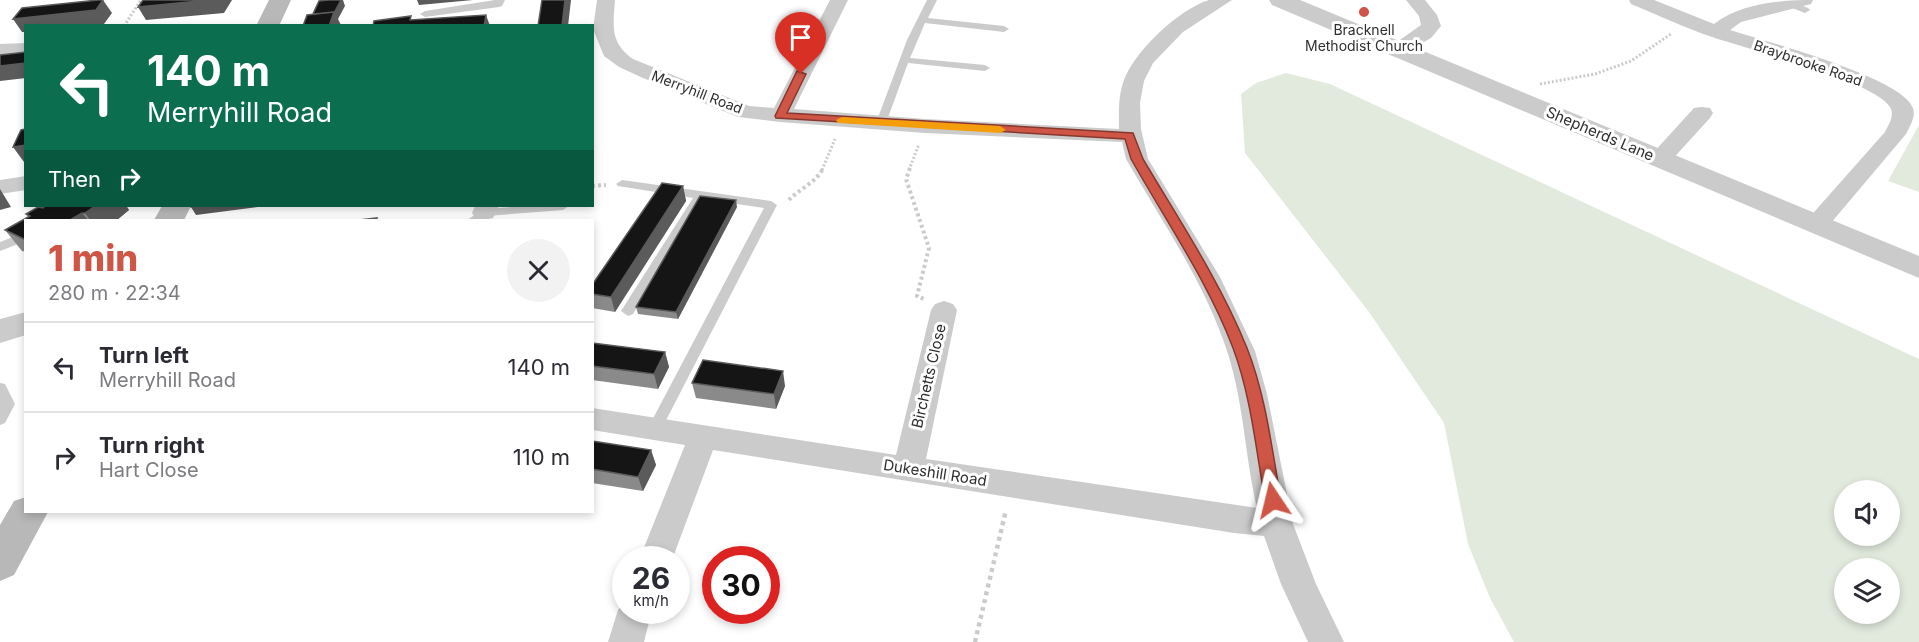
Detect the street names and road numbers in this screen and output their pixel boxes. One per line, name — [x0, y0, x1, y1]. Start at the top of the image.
street label: Braybrooke Road — [1752, 36, 1865, 89]
street label: Merryhill Road — [649, 66, 745, 117]
street label: Shepherds Lane — [1543, 102, 1657, 165]
street label: Birchetts Close — [907, 322, 950, 430]
street label: Dukeshill Road — [882, 455, 988, 490]

